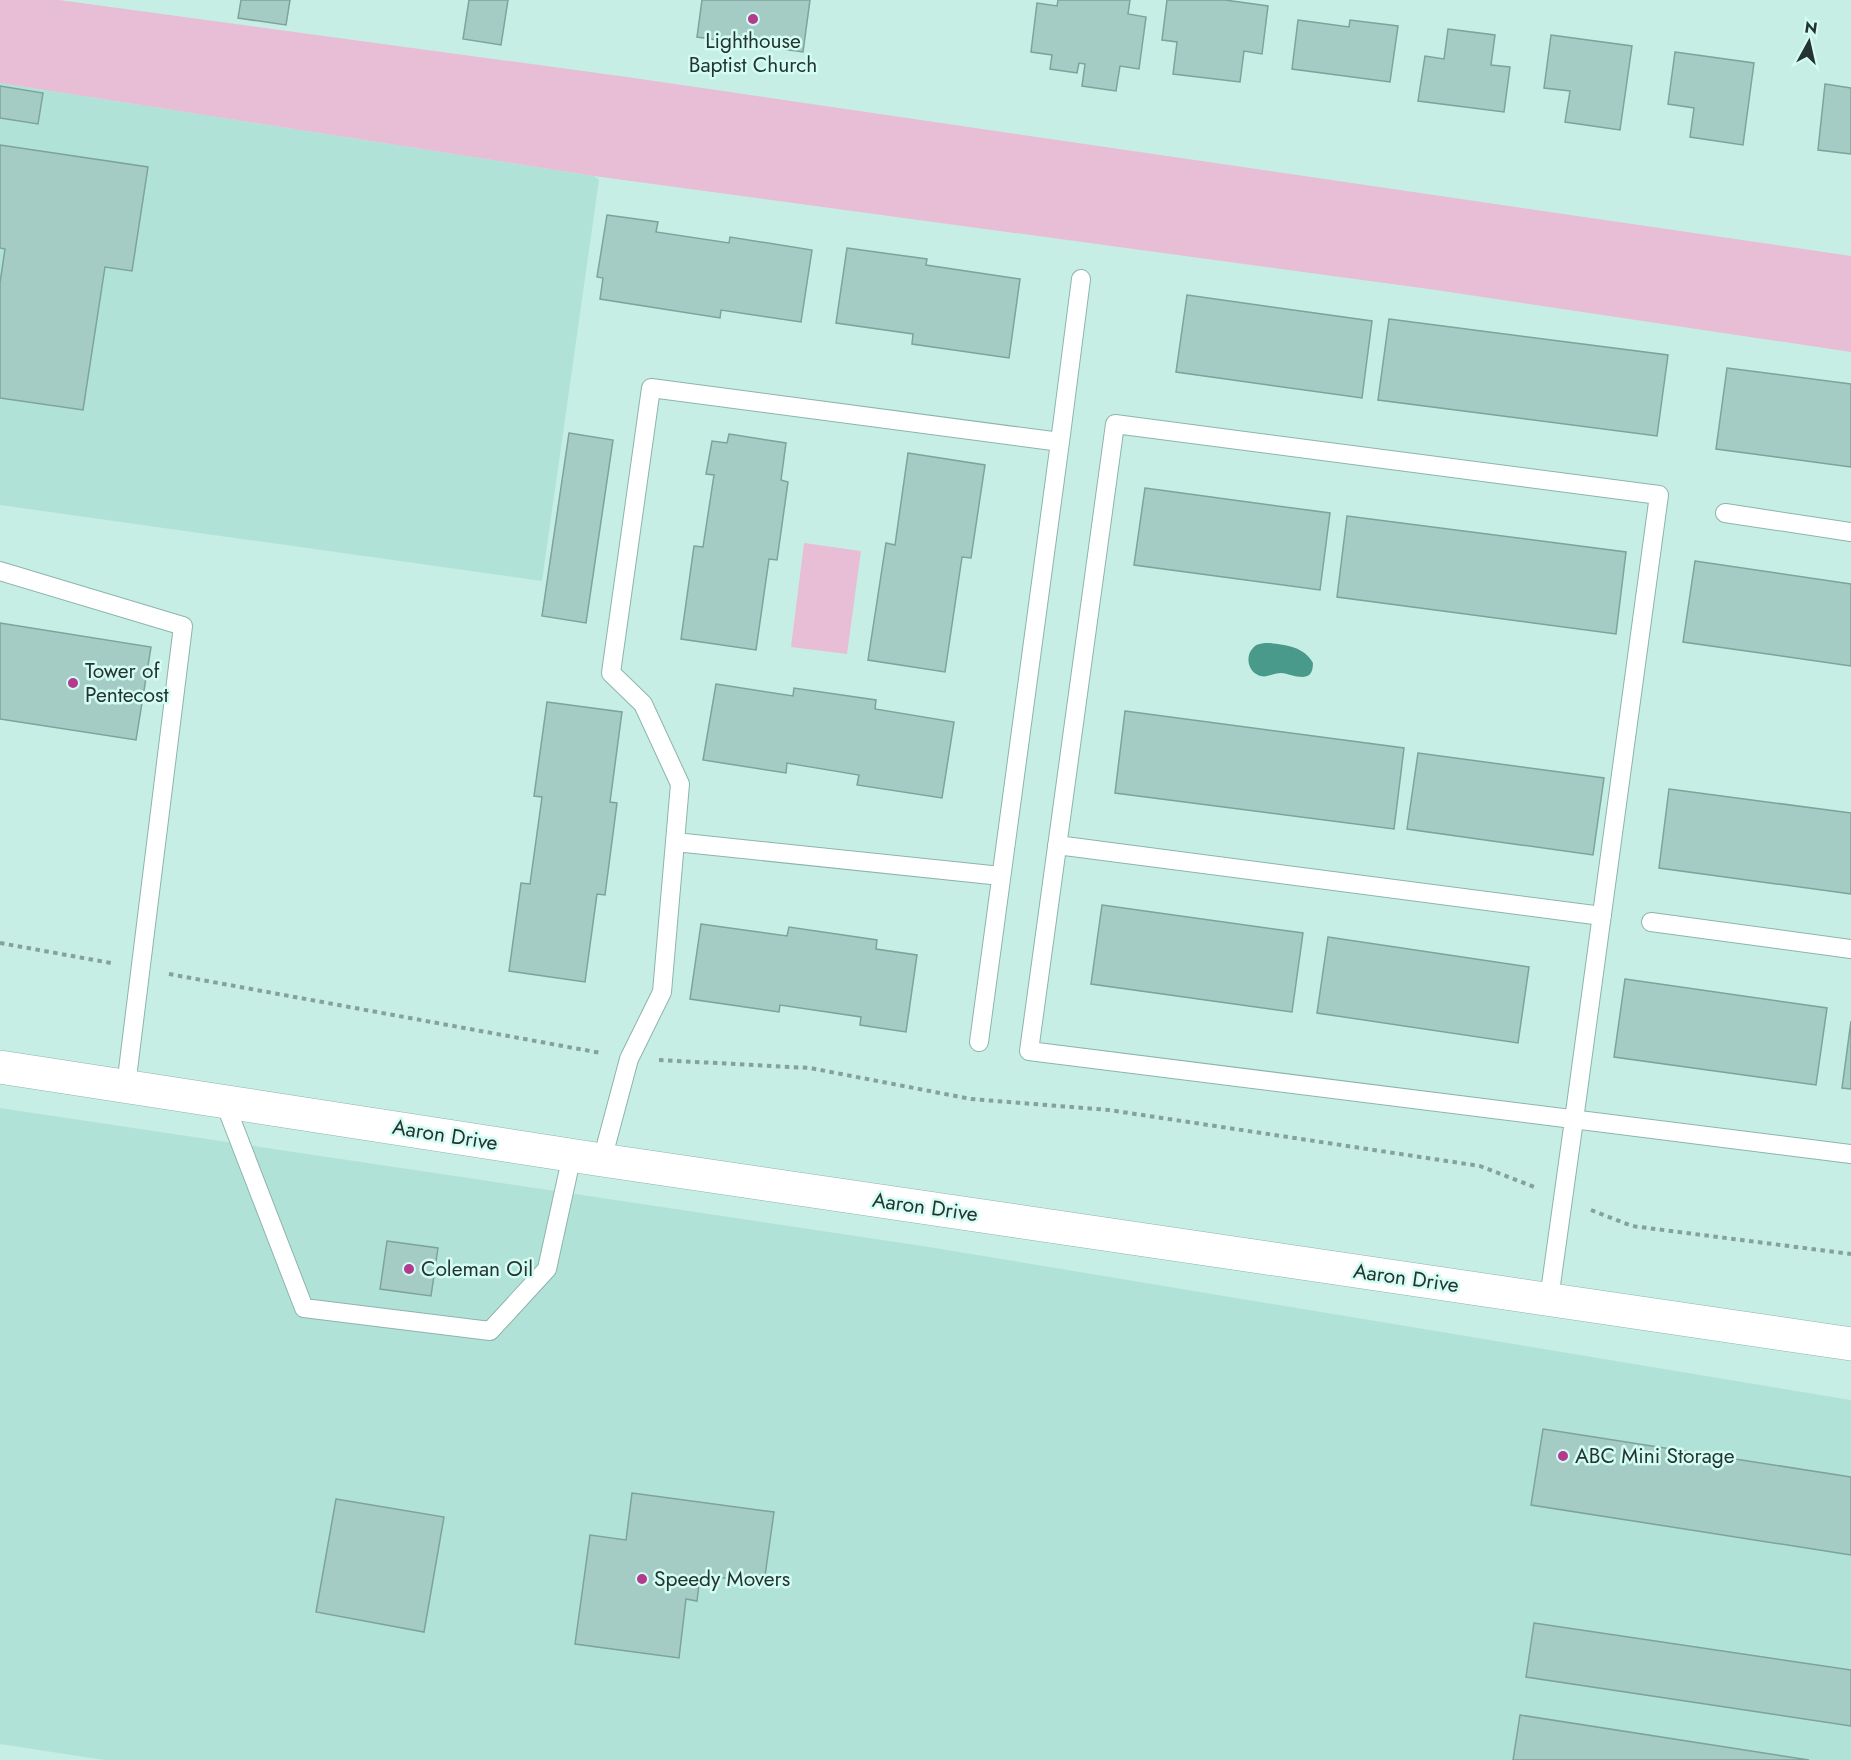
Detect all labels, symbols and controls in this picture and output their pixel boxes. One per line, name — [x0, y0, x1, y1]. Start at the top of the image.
marker: Lighthouse Baptist Church — [746, 12, 760, 26]
north arrow — [1779, 12, 1839, 72]
text: N — [1803, 15, 1819, 40]
place label: Lighthouse Baptist Church — [689, 26, 817, 80]
place label: Tower of Pentecost — [85, 656, 169, 710]
marker: Tower of Pentecost — [66, 676, 80, 690]
street label: Aaron Drive — [390, 1112, 500, 1158]
street label: Aaron Drive — [870, 1185, 980, 1229]
place label: Coleman Oil — [421, 1254, 533, 1284]
street label: Aaron Drive — [1351, 1256, 1461, 1300]
marker: Coleman Oil — [402, 1262, 416, 1276]
place label: ABC Mini Storage — [1575, 1441, 1735, 1471]
marker: ABC Mini Storage — [1556, 1449, 1570, 1463]
place label: Speedy Movers — [654, 1564, 790, 1594]
marker: Speedy Movers — [635, 1572, 649, 1586]

